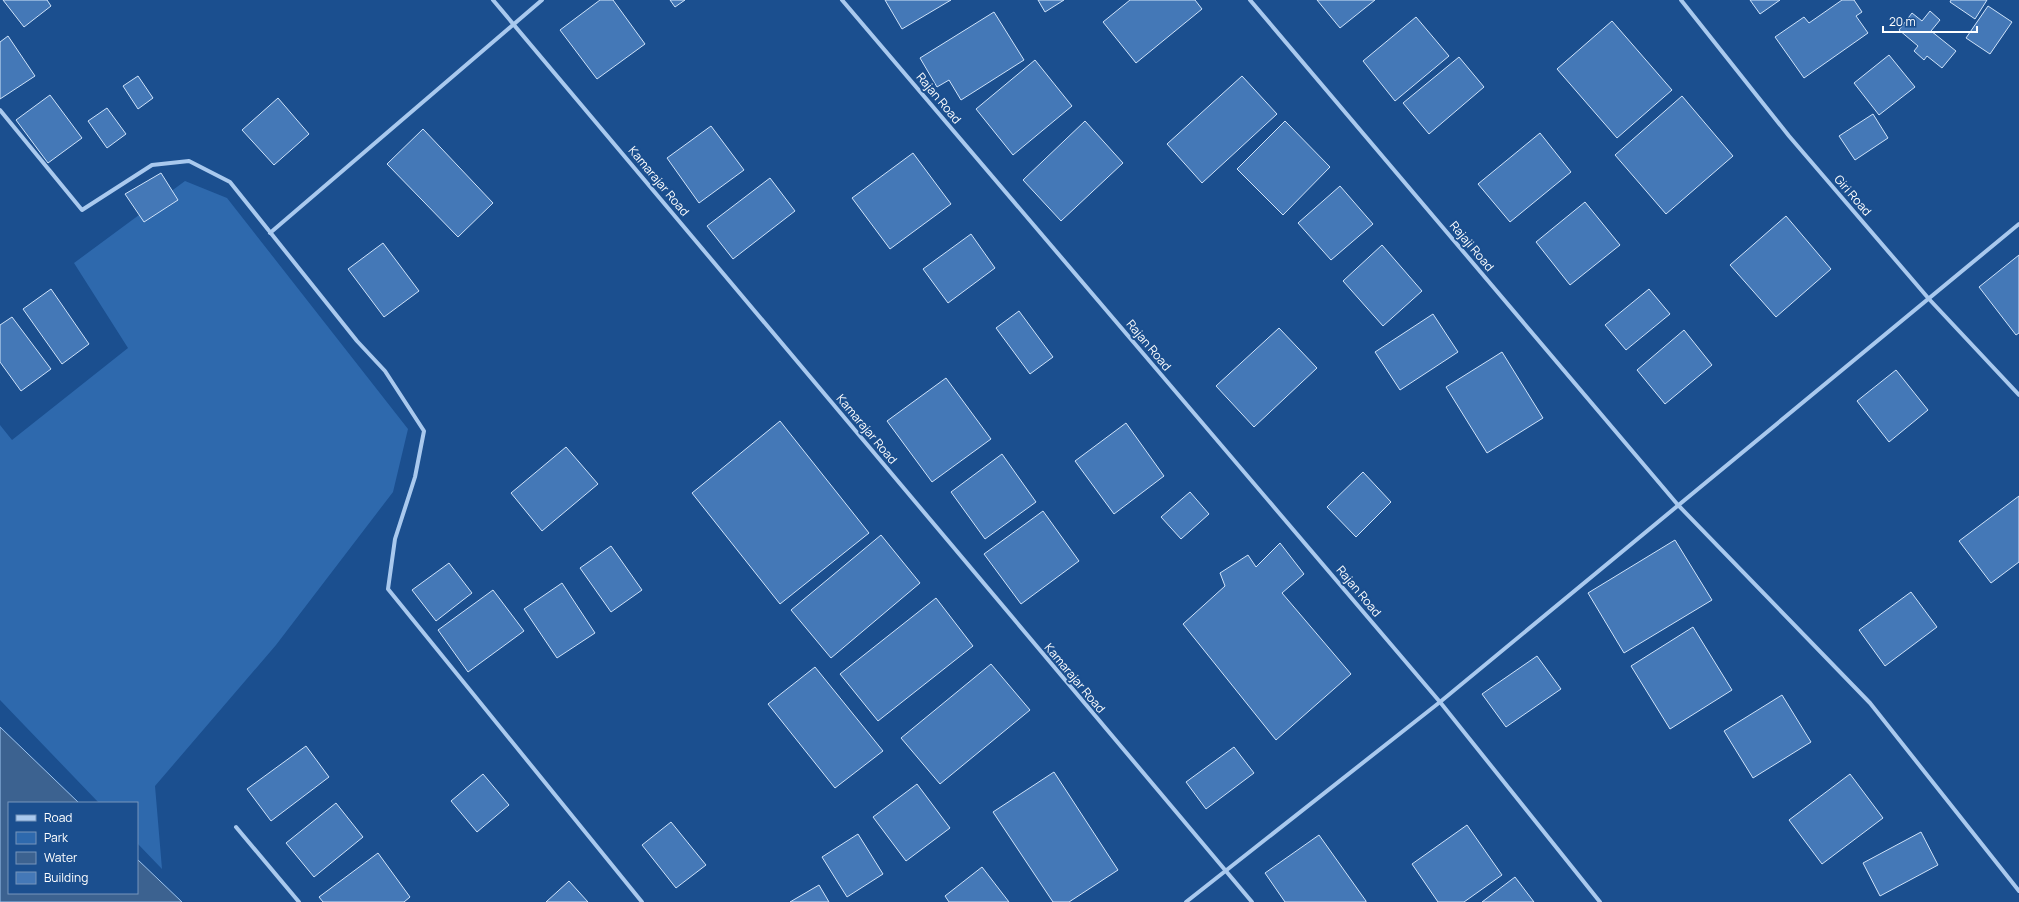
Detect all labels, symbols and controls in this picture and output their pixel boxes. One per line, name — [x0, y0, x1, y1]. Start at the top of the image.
scale bar — [1883, 8, 1977, 34]
text: 20 m — [1889, 13, 1916, 30]
street label: Rajan Road — [913, 69, 965, 127]
street label: Kamarajar Road — [625, 143, 693, 219]
street label: Giri Road — [1830, 171, 1876, 219]
street label: Rajaji Road — [1446, 217, 1498, 275]
street label: Rajan Road — [1123, 316, 1175, 374]
street label: Kamarajar Road — [833, 391, 901, 467]
street label: Rajan Road — [1333, 562, 1385, 620]
street label: Kamarajar Road — [1041, 640, 1109, 716]
legend — [8, 802, 138, 894]
text: Road — [44, 809, 72, 826]
text: Park — [44, 829, 69, 846]
text: Water — [44, 849, 78, 866]
text: Building — [44, 869, 88, 886]

